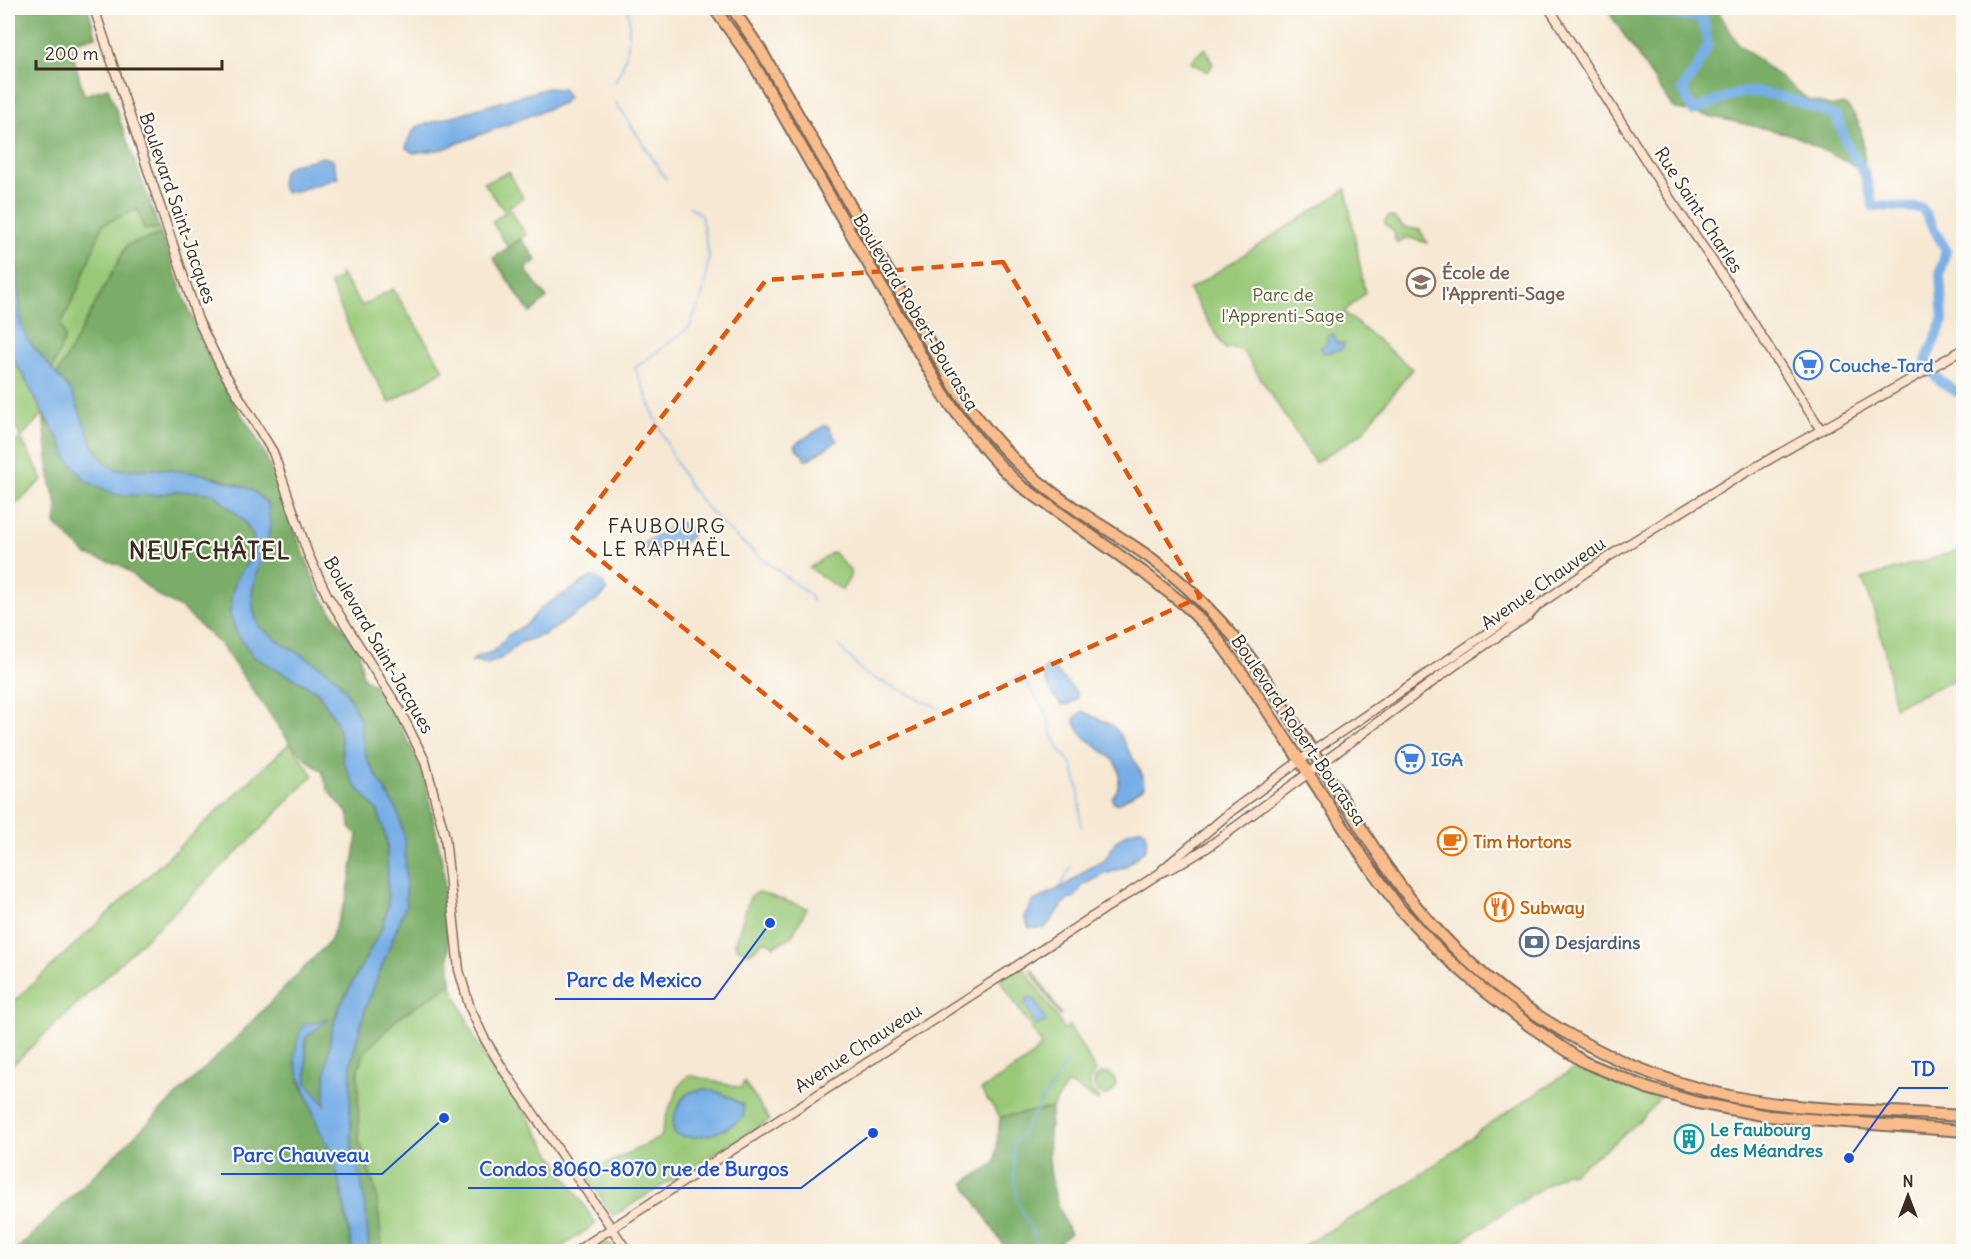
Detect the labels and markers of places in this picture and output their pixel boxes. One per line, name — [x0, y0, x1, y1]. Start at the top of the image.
place label: École de l'Apprenti-Sage — [1442, 261, 1565, 305]
school or university icon: École de l'Apprenti-Sage — [1405, 266, 1437, 298]
supermarket icon: Couche-Tard — [1792, 349, 1824, 381]
place label: Couche-Tard — [1829, 354, 1934, 377]
supermarket icon: IGA — [1394, 743, 1426, 775]
place label: IGA — [1431, 748, 1464, 771]
cafe icon: Tim Hortons — [1436, 825, 1468, 857]
place label: Tim Hortons — [1473, 830, 1572, 853]
restaurant icon: Subway — [1483, 891, 1515, 923]
place label: Subway — [1520, 896, 1585, 919]
bank icon: Desjardins — [1518, 926, 1550, 958]
place label: Desjardins — [1555, 931, 1640, 954]
callout: Parc de Mexico — [555, 961, 714, 999]
callout: TD — [1899, 1050, 1948, 1088]
place label: Le Faubourg des Méandres — [1710, 1118, 1823, 1162]
building icon: Le Faubourg des Méandres — [1673, 1123, 1705, 1155]
callout: Parc Chauveau — [221, 1136, 382, 1174]
callout: Condos 8060-8070 rue de Burgos — [468, 1150, 801, 1188]

